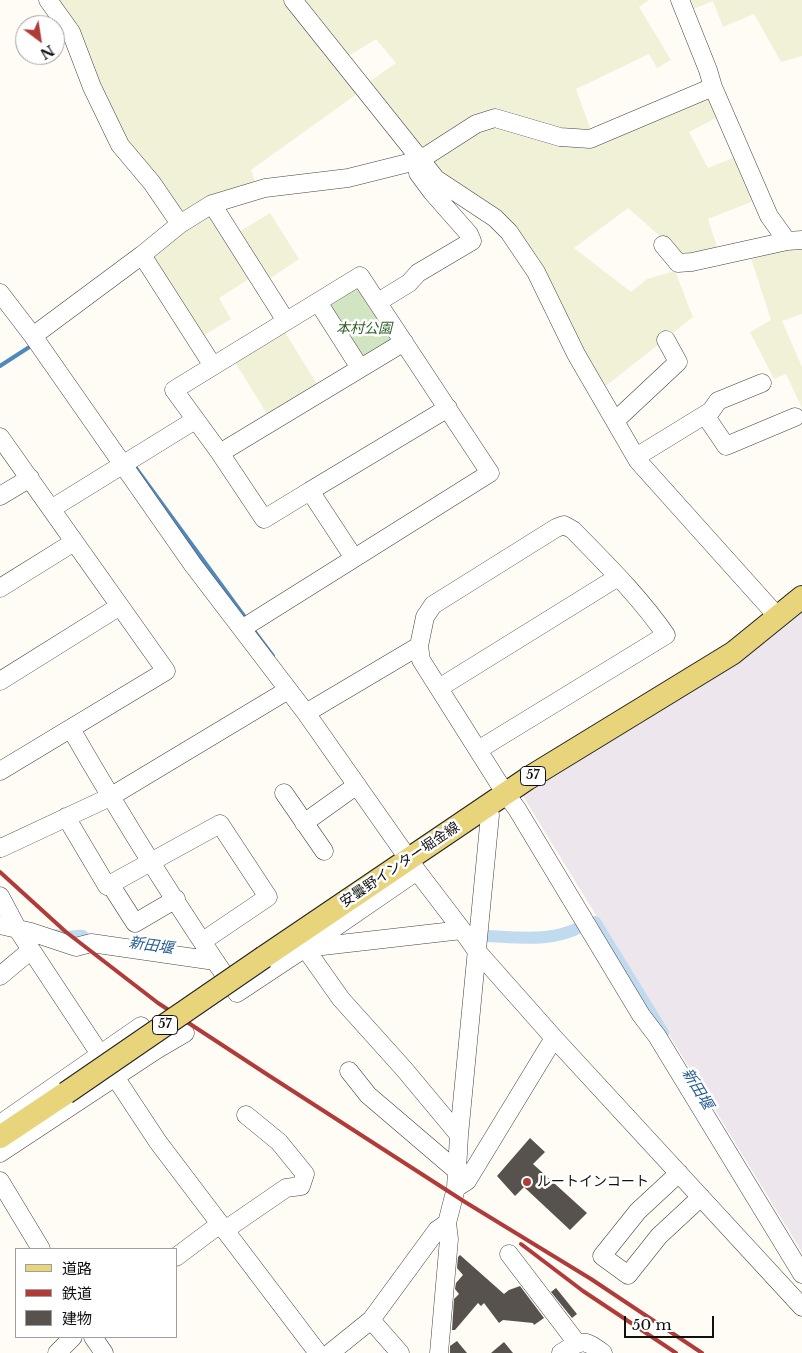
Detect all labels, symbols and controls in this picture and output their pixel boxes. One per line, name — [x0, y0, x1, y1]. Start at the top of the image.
north arrow — [15, 15, 65, 65]
text: N — [37, 41, 57, 63]
park label: 本村公園 — [336, 321, 392, 337]
road number: 57 — [520, 766, 546, 786]
street label: 安曇野インター堀金線 — [337, 819, 463, 911]
water label: 新田堰 — [127, 934, 175, 958]
road number: 57 — [152, 1016, 178, 1034]
water label: 新田堰 — [678, 1065, 716, 1113]
place label: ルートインコート — [537, 1174, 649, 1190]
marker: ルートインコート — [521, 1176, 533, 1188]
legend — [15, 1248, 178, 1338]
text: 道路 — [62, 1259, 92, 1278]
text: 鉄道 — [62, 1284, 92, 1303]
scale bar — [627, 1306, 717, 1338]
text: 建物 — [62, 1309, 92, 1328]
text: 50 m — [632, 1315, 672, 1334]

